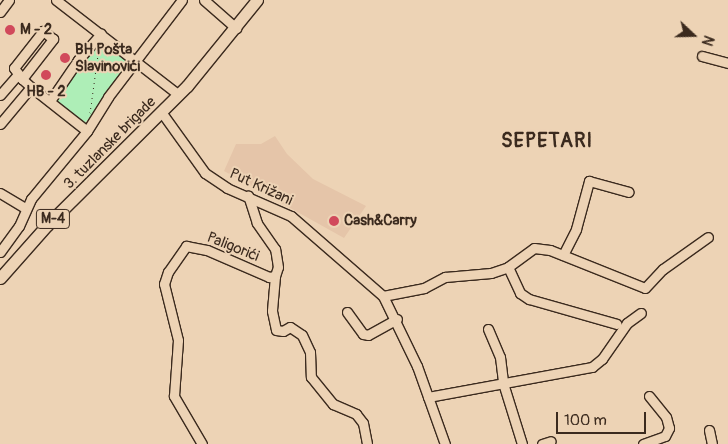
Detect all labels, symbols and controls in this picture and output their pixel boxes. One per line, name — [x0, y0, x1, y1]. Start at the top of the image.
north arrow — [668, 10, 718, 60]
place label: M - 2 — [20, 21, 52, 39]
marker: M - 2 — [4, 24, 16, 36]
text: N — [698, 33, 717, 48]
place label: BH Pošta Slavinovići — [75, 40, 140, 75]
marker: BH Pošta Slavinovići — [59, 52, 71, 64]
marker: HB - 2 — [40, 69, 52, 81]
place label: HB - 2 — [26, 83, 66, 101]
street label: 3. tuzlanske brigade — [60, 93, 160, 193]
district label: SEPETARI — [500, 128, 594, 152]
street label: Put Križani — [227, 165, 295, 209]
road number: M-4 — [36, 208, 70, 230]
place label: Cash&Carry — [344, 212, 417, 230]
marker: Cash&Carry — [328, 215, 340, 227]
street label: Paligorići — [204, 228, 262, 266]
scale bar — [558, 402, 648, 434]
text: 100 m — [564, 411, 607, 430]

